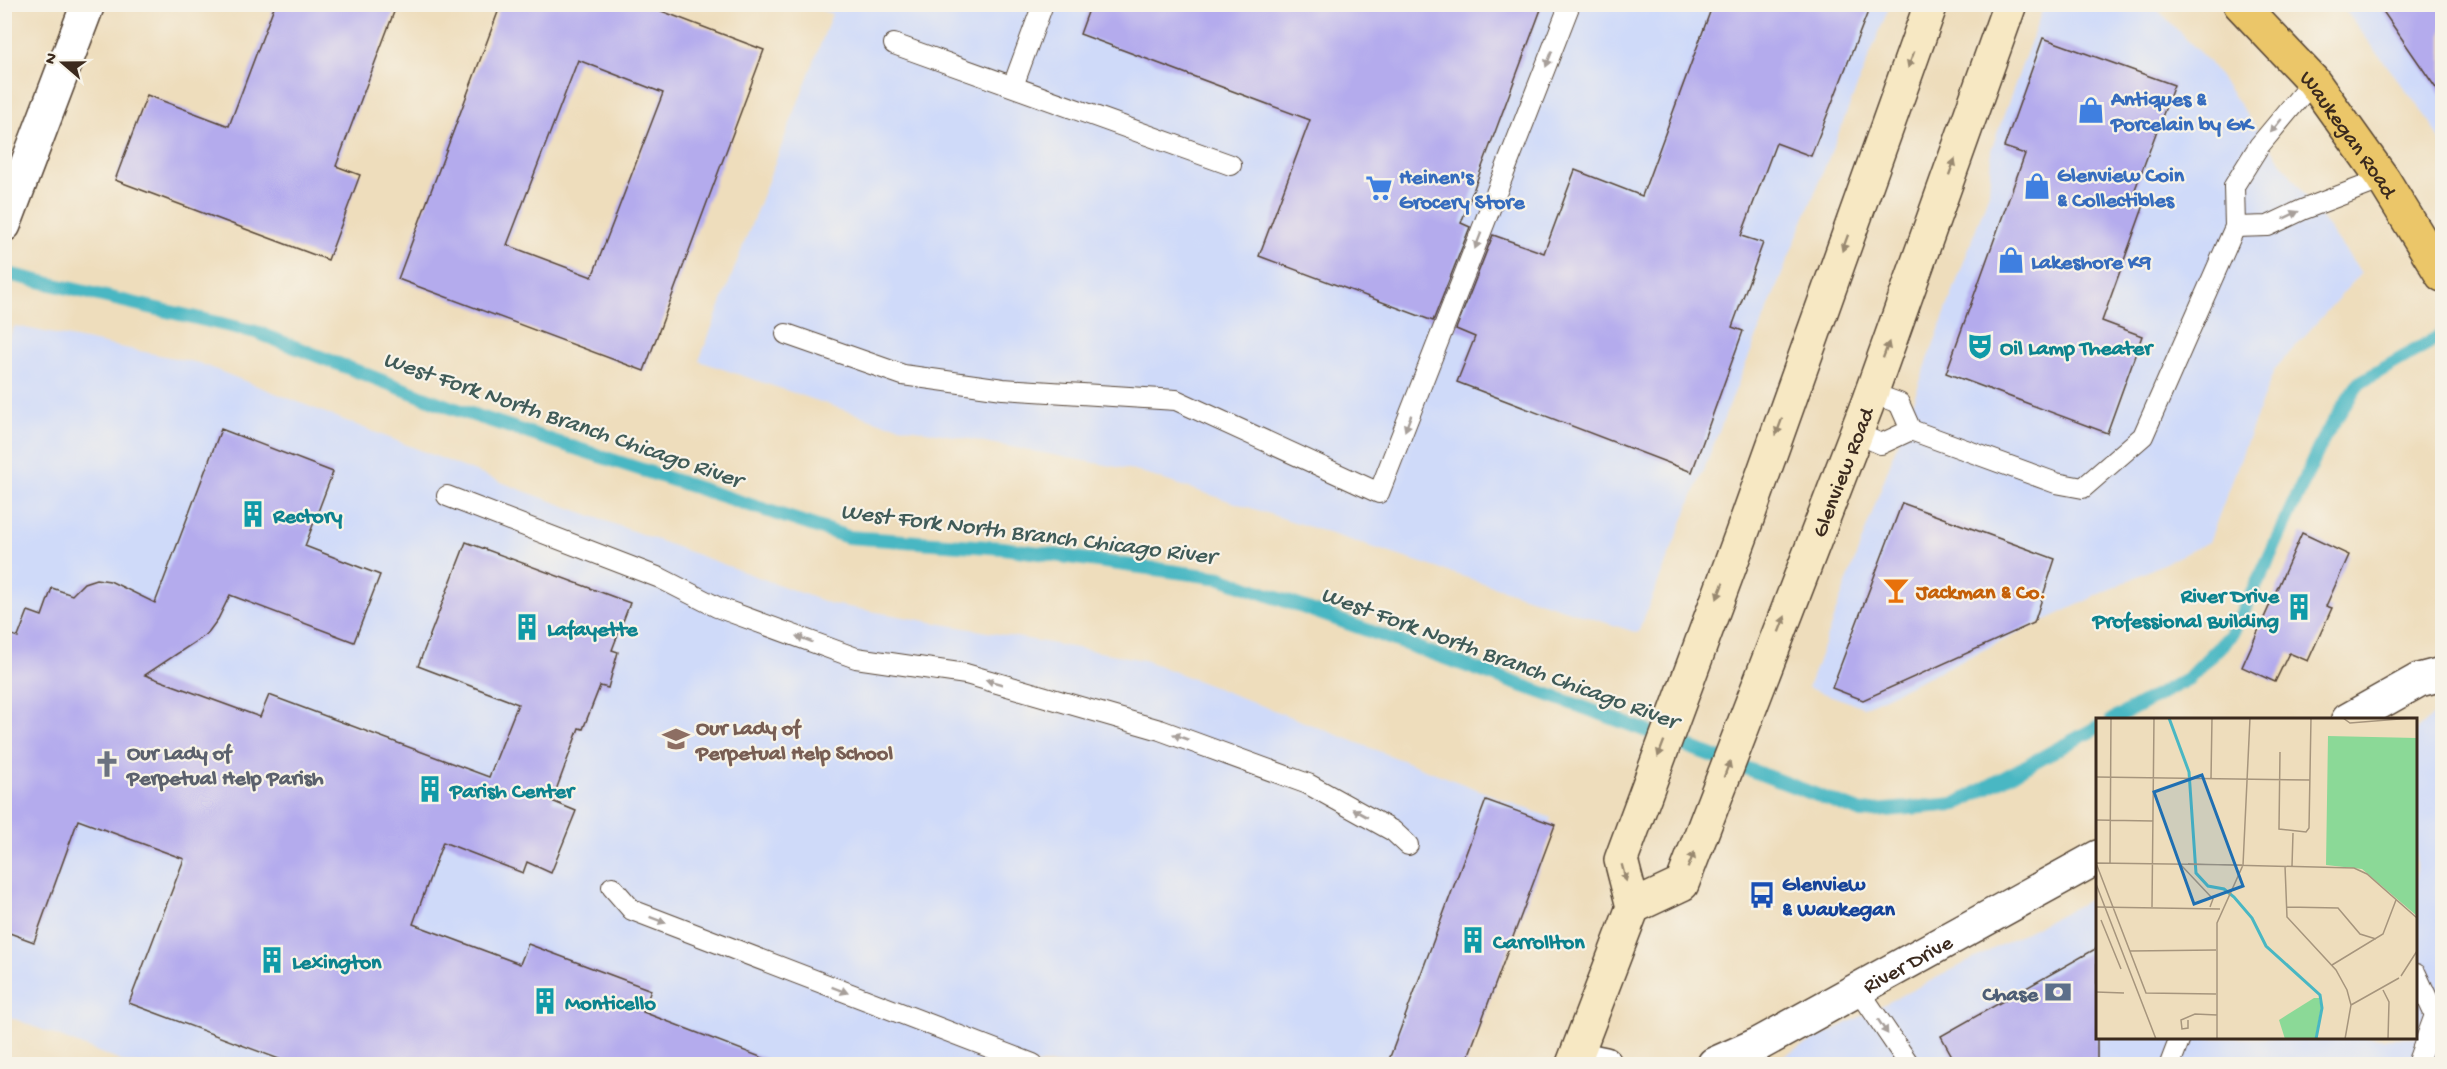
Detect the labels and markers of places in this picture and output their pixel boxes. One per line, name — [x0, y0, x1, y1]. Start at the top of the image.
place label: Antiques & Porcelain by GK — [2110, 88, 2255, 139]
shop icon: Antiques & Porcelain by GK — [2076, 95, 2106, 125]
place label: Glenview Coin & Collectibles — [2057, 164, 2185, 215]
place label: Heinen's Grocery Store — [1399, 166, 1525, 217]
shop icon: Glenview Coin & Collectibles — [2022, 171, 2052, 201]
supermarket icon: Heinen's Grocery Store — [1364, 173, 1394, 203]
shop icon: Lakeshore K9 — [1996, 245, 2026, 275]
place label: Lakeshore K9 — [2031, 251, 2151, 277]
theatre icon: Oil Lamp Theater — [1965, 331, 1995, 361]
place label: Oil Lamp Theater — [2000, 337, 2154, 363]
building icon: Rectory — [238, 499, 268, 529]
place label: Rectory — [272, 505, 343, 531]
bar icon: Jackman & Co. — [1881, 575, 1911, 605]
place label: Jackman & Co. — [1915, 581, 2046, 607]
place label: River Drive Professional Building — [2092, 585, 2280, 636]
building icon: River Drive Professional Building — [2284, 592, 2314, 622]
building icon: Lafayette — [512, 612, 542, 642]
place label: Lafayette — [547, 618, 638, 644]
place label: Our Lady of Perpetual Help School — [695, 717, 893, 768]
school or university icon: Our Lady of Perpetual Help School — [661, 724, 691, 754]
place label: Our Lady of Perpetual Help Parish — [126, 742, 324, 793]
church icon: Our Lady of Perpetual Help Parish — [92, 749, 122, 779]
building icon: Parish Center — [415, 774, 445, 804]
place label: Parish Center — [449, 780, 576, 806]
place label: Glenview & Waukegan — [1782, 873, 1895, 924]
bus stop icon: Glenview & Waukegan — [1747, 880, 1777, 910]
building icon: Carrollton — [1458, 925, 1488, 955]
place label: Carrollton — [1492, 931, 1585, 957]
building icon: Lexington — [257, 945, 287, 975]
place label: Lexington — [292, 951, 382, 977]
bank icon: Chase — [2043, 977, 2073, 1007]
place label: Chase — [1982, 983, 2039, 1009]
building icon: Monticello — [530, 986, 560, 1016]
place label: Monticello — [565, 992, 656, 1018]

